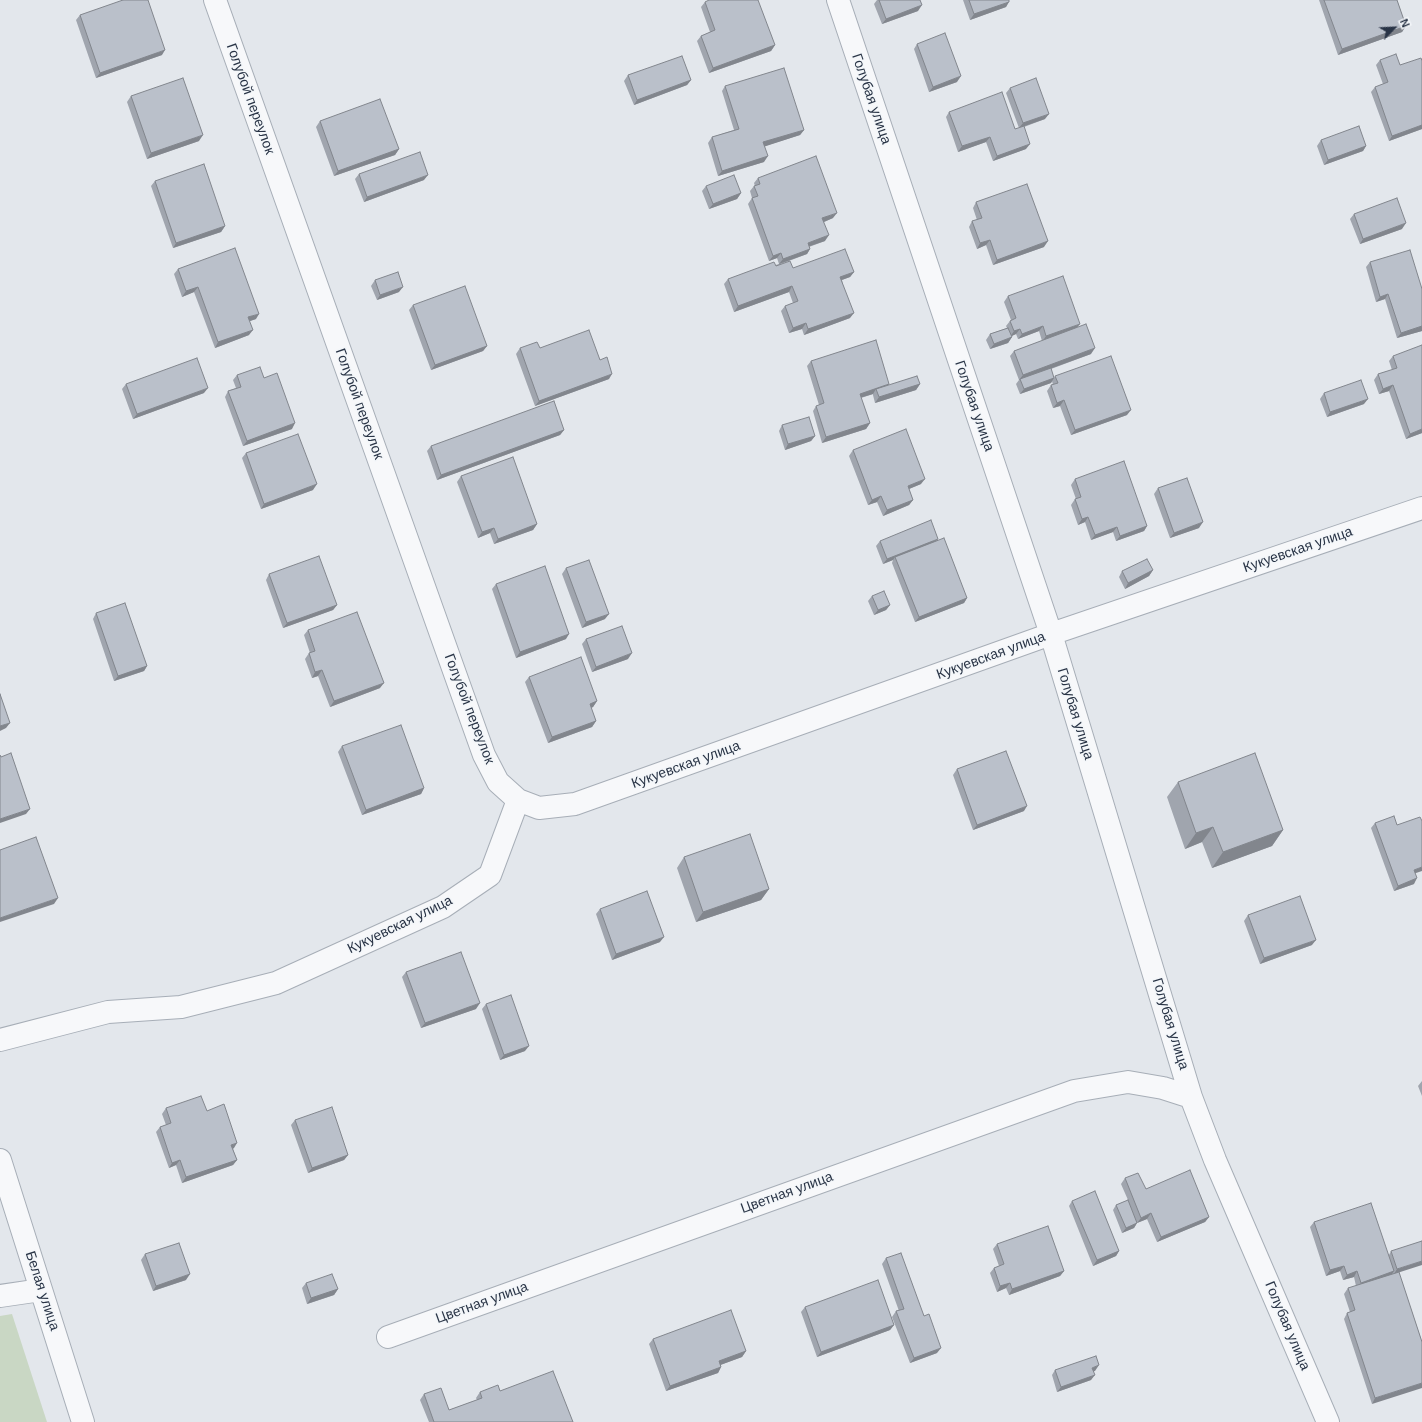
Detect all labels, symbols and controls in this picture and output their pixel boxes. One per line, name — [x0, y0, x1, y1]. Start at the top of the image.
north arrow — [1374, 8, 1414, 48]
text: N — [1398, 17, 1412, 29]
street label: Голубой переулок — [222, 41, 278, 157]
street label: Голубая улица — [848, 51, 894, 147]
street label: Голубой переулок — [331, 346, 387, 462]
street label: Голубая улица — [951, 358, 997, 454]
street label: Кукуевская улица — [1241, 523, 1355, 577]
street label: Кукуевская улица — [934, 629, 1048, 683]
street label: Голубой переулок — [440, 652, 498, 766]
street label: Голубая улица — [1053, 666, 1097, 762]
street label: Кукуевская улица — [629, 738, 743, 792]
street label: Кукуевская улица — [345, 892, 455, 958]
street label: Голубая улица — [1148, 976, 1192, 1072]
street label: Цветная улица — [739, 1169, 835, 1217]
street label: Белая улица — [21, 1249, 63, 1333]
street label: Цветная улица — [434, 1279, 530, 1327]
street label: Голубая улица — [1261, 1279, 1313, 1373]

